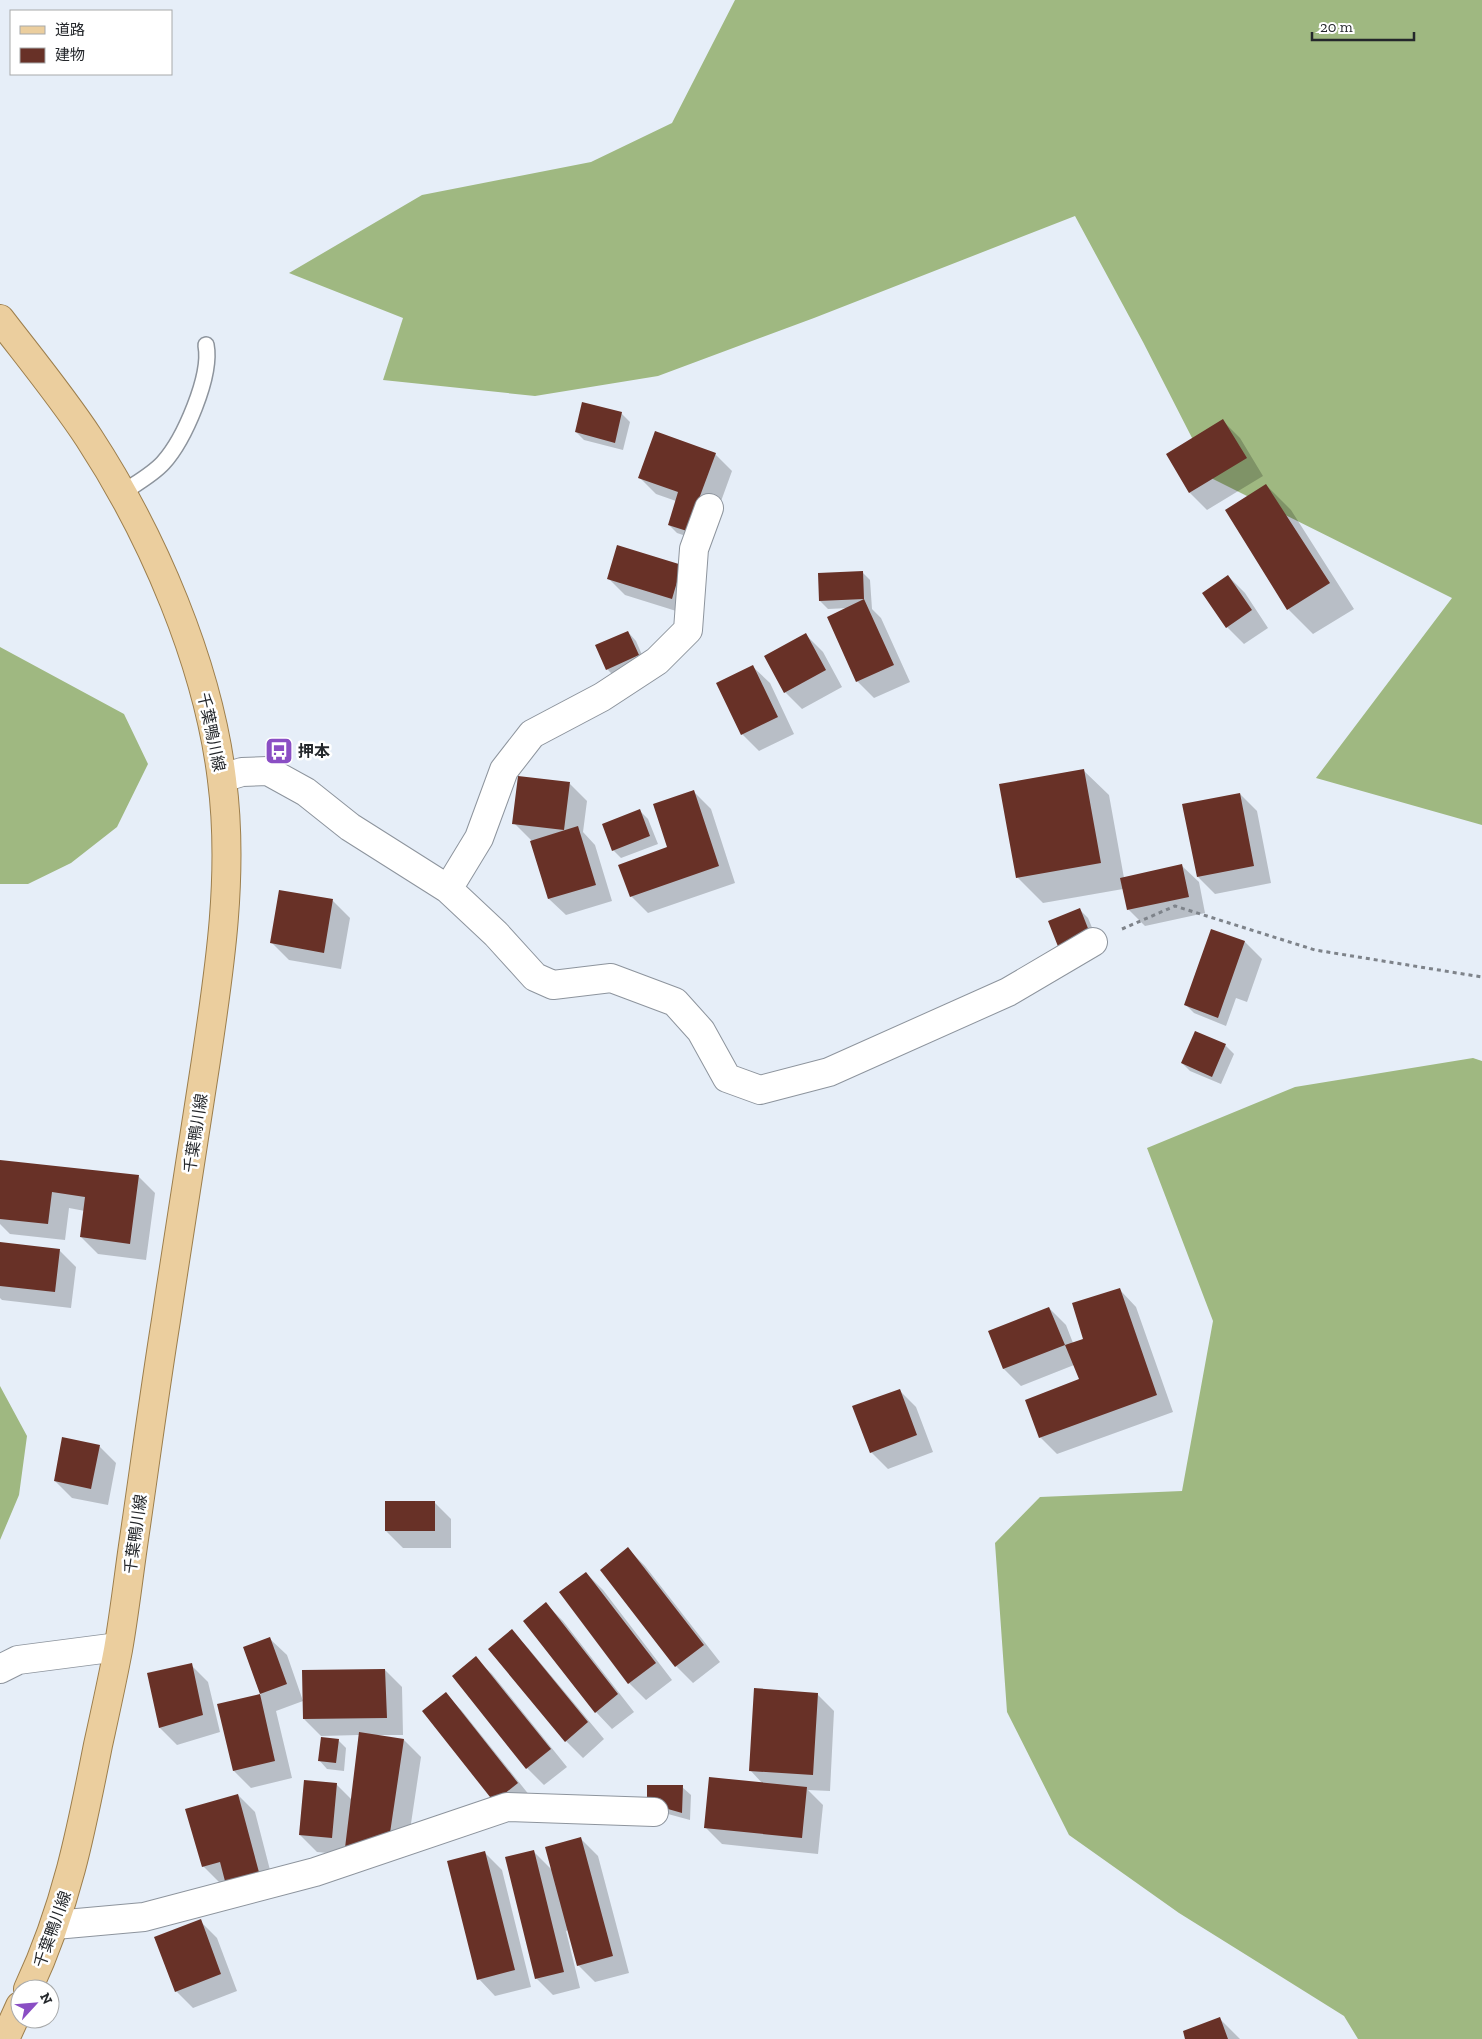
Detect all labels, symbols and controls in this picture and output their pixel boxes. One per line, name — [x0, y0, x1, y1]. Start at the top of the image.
legend — [10, 10, 172, 75]
scale bar — [1312, 10, 1414, 42]
text: 20 m — [1320, 18, 1353, 36]
text: 道路 — [55, 21, 85, 39]
text: 建物 — [55, 46, 85, 64]
street label: 千葉鴨川線 — [194, 691, 229, 773]
bus stop icon: 押本 — [264, 736, 294, 766]
place label: 押本 — [298, 742, 330, 761]
street label: 千葉鴨川線 — [180, 1092, 211, 1174]
street label: 千葉鴨川線 — [121, 1493, 150, 1575]
street label: 千葉鴨川線 — [30, 1888, 75, 1970]
north arrow — [10, 1979, 60, 2029]
text: N — [36, 1990, 56, 2007]

